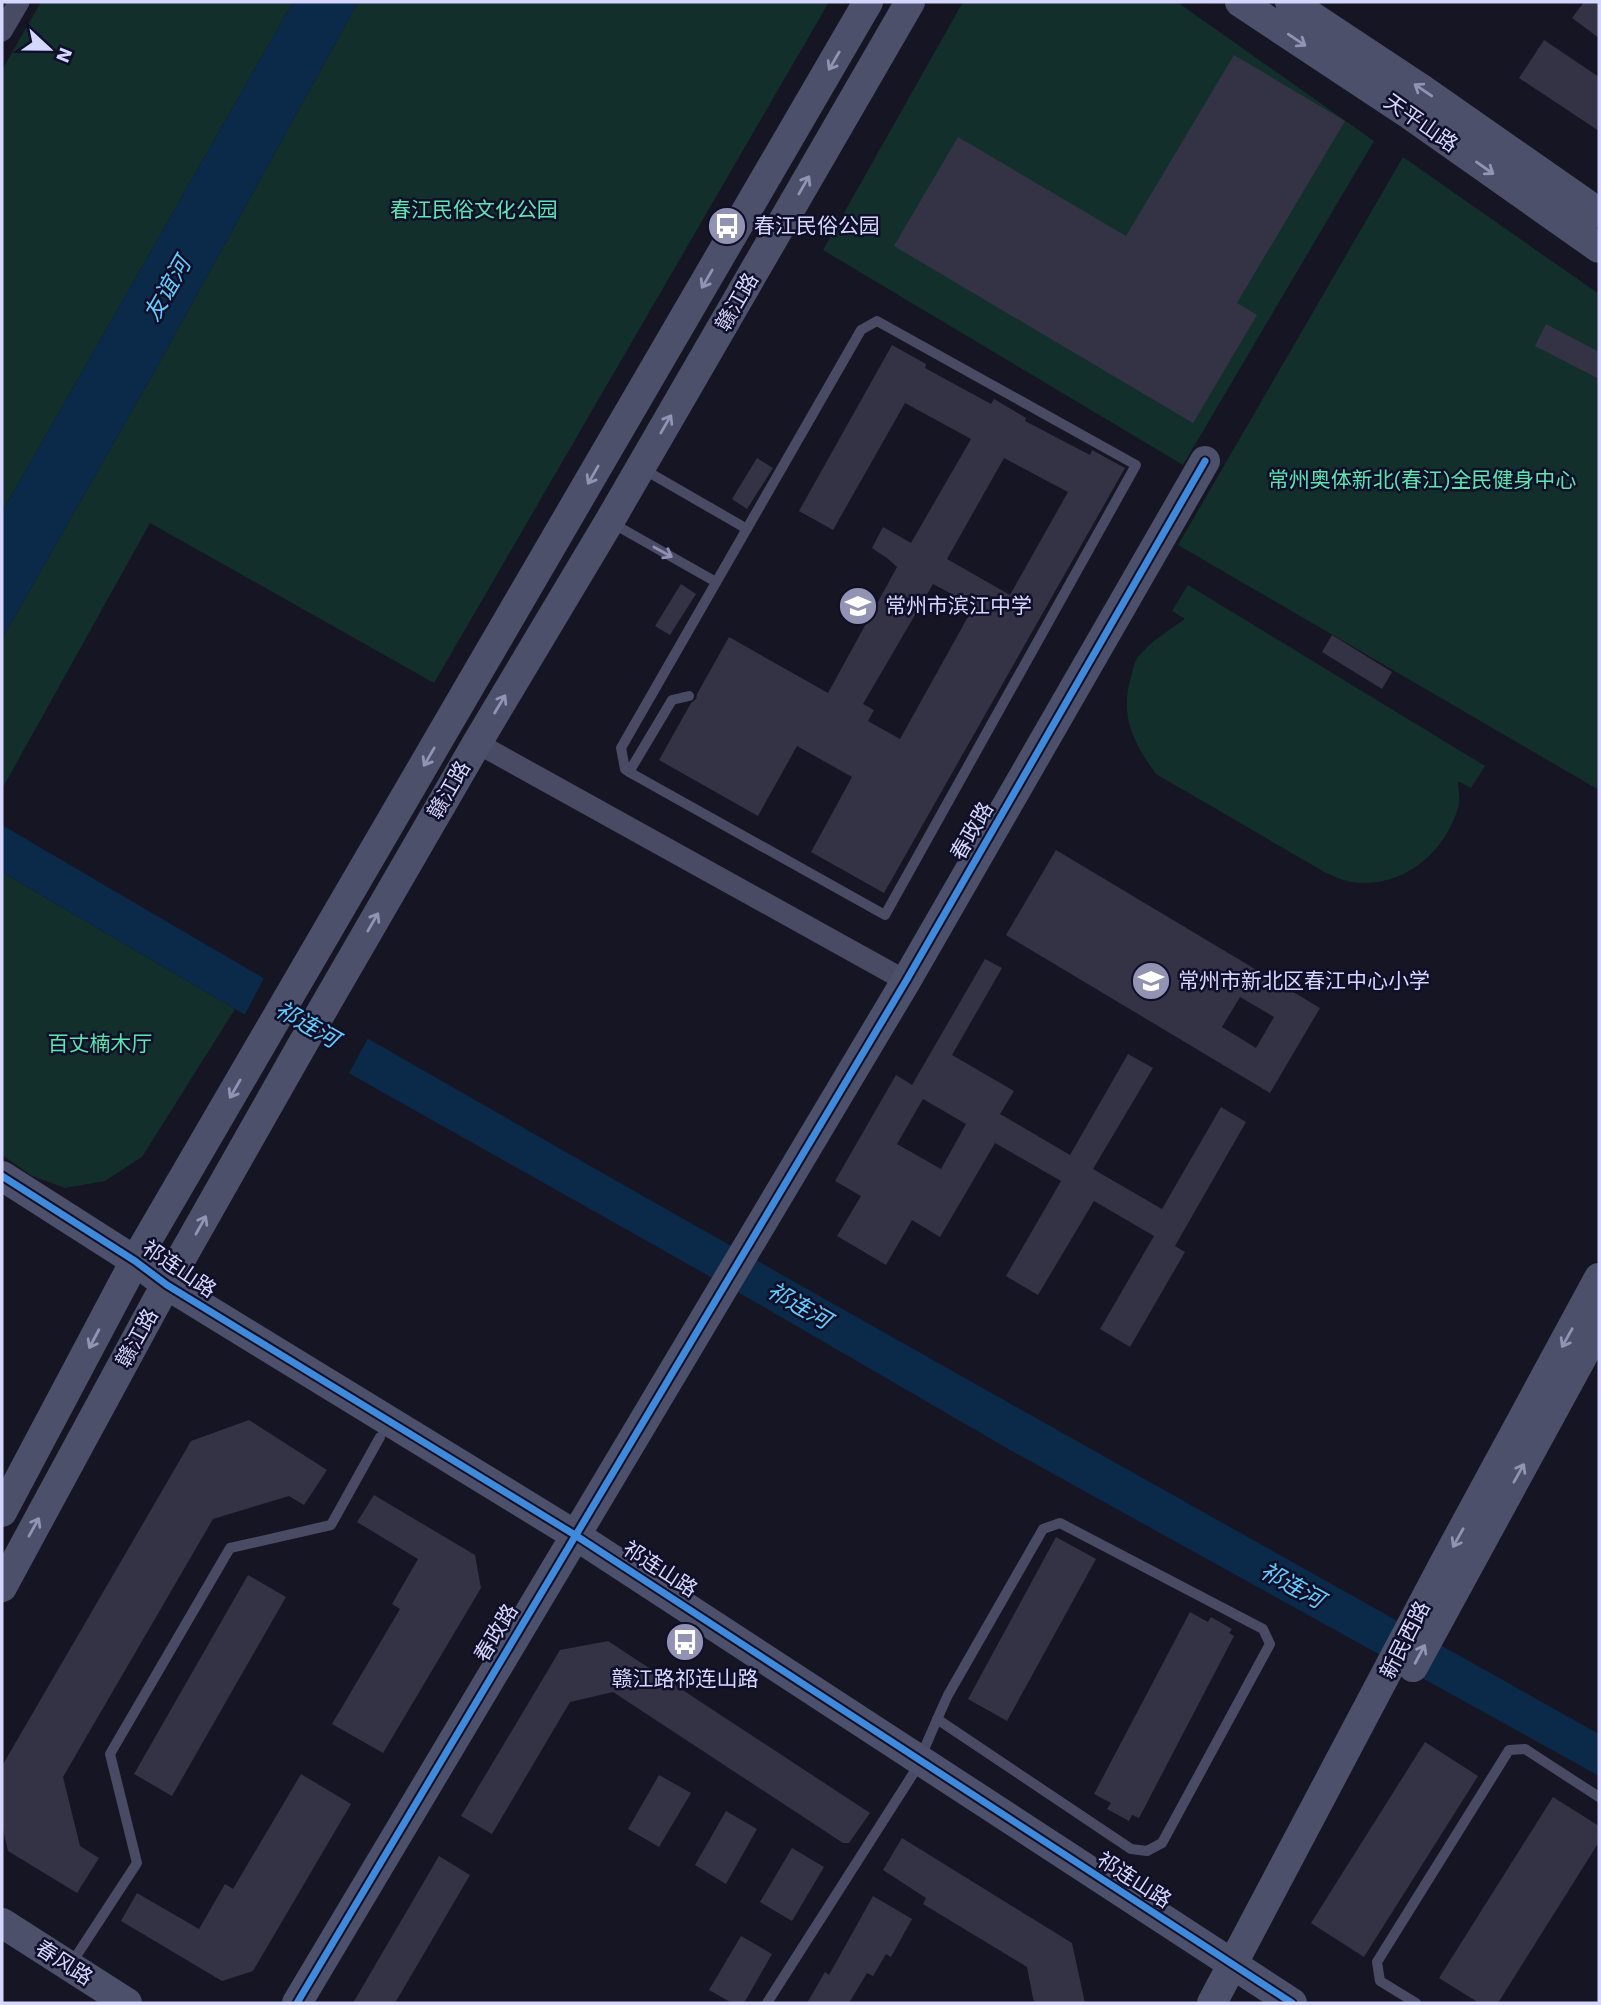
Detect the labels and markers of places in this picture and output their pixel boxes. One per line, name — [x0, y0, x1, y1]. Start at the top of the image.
bus stop icon: 春江民俗公园 — [706, 205, 748, 247]
place label: 春江民俗公园 — [754, 213, 880, 238]
school or university icon: 常州市滨江中学 — [837, 585, 879, 627]
place label: 常州市滨江中学 — [885, 593, 1032, 618]
school or university icon: 常州市新北区春江中心小学 — [1130, 960, 1172, 1002]
place label: 常州市新北区春江中心小学 — [1178, 968, 1430, 993]
bus stop icon: 赣江路祁连山路 — [664, 1621, 706, 1663]
place label: 赣江路祁连山路 — [612, 1666, 759, 1691]

